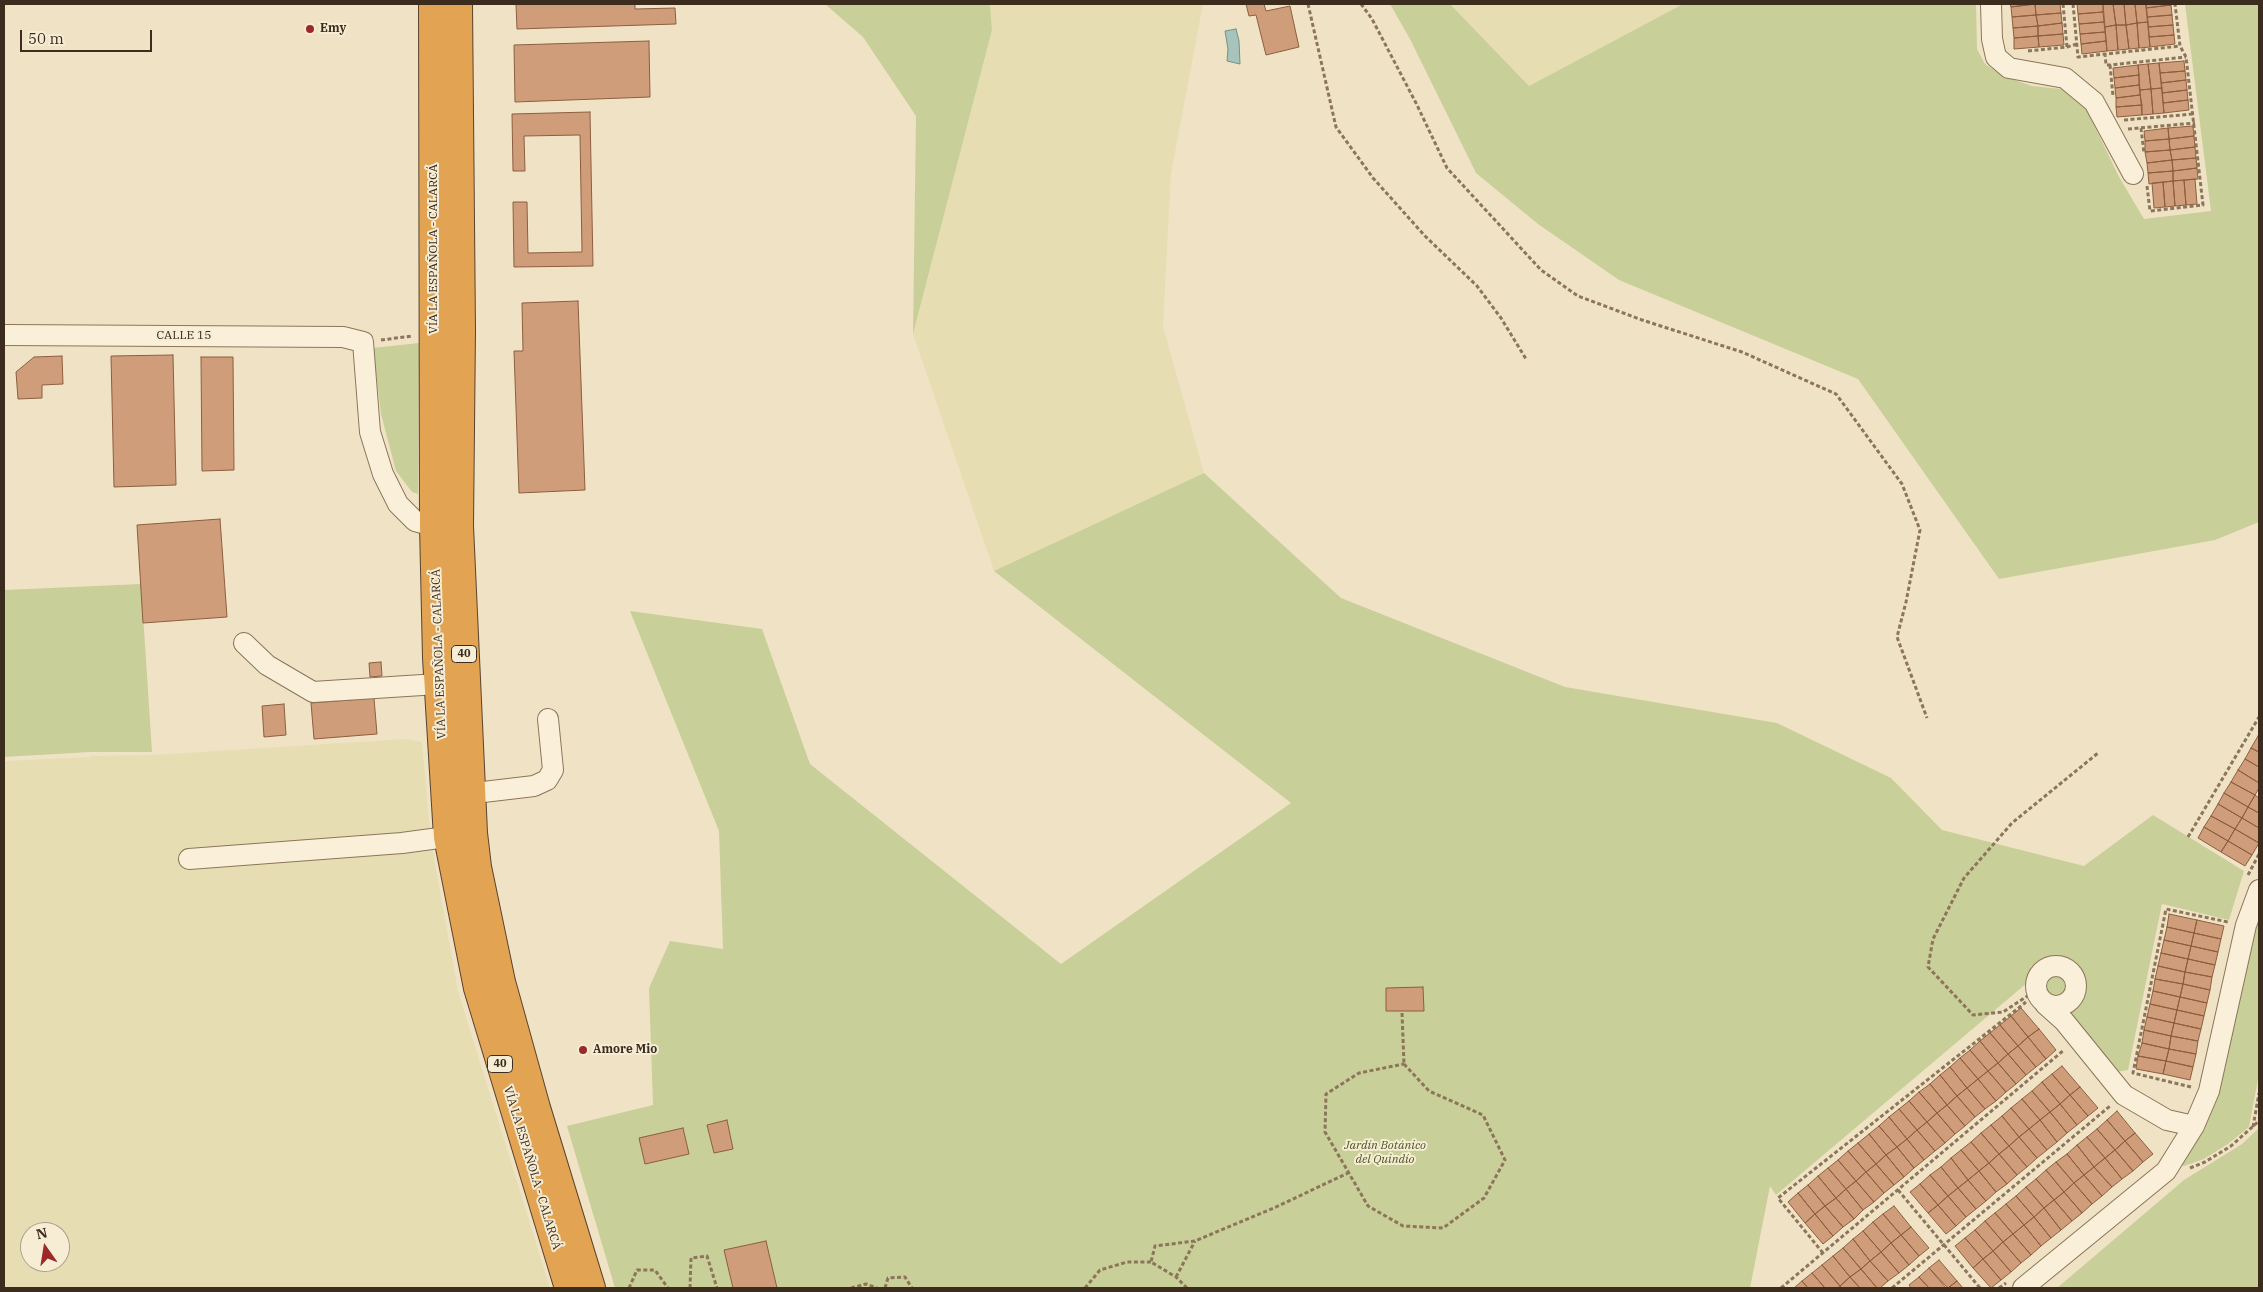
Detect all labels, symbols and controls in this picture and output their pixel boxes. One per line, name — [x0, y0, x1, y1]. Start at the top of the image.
scale bar — [22, 20, 155, 52]
place label: Emy — [320, 22, 346, 36]
marker: Emy — [304, 23, 316, 35]
text: 50 m — [28, 29, 64, 48]
street label: VÍA LA ESPAÑOLA - CALARCÁ — [427, 164, 441, 334]
street label: CALLE 15 — [157, 329, 211, 343]
street label: VÍA LA ESPAÑOLA - CALARCÁ — [429, 569, 449, 739]
road number: 40 — [452, 646, 476, 662]
place label: Amore Mio — [593, 1043, 657, 1057]
marker: Amore Mio — [577, 1044, 589, 1056]
road number: 40 — [488, 1056, 512, 1072]
street label: VÍA LA ESPAÑOLA - CALARCÁ — [500, 1085, 564, 1251]
park label: Jardín Botánico del Quindío — [1344, 1139, 1426, 1167]
north arrow — [20, 1222, 70, 1272]
text: N — [34, 1223, 49, 1243]

